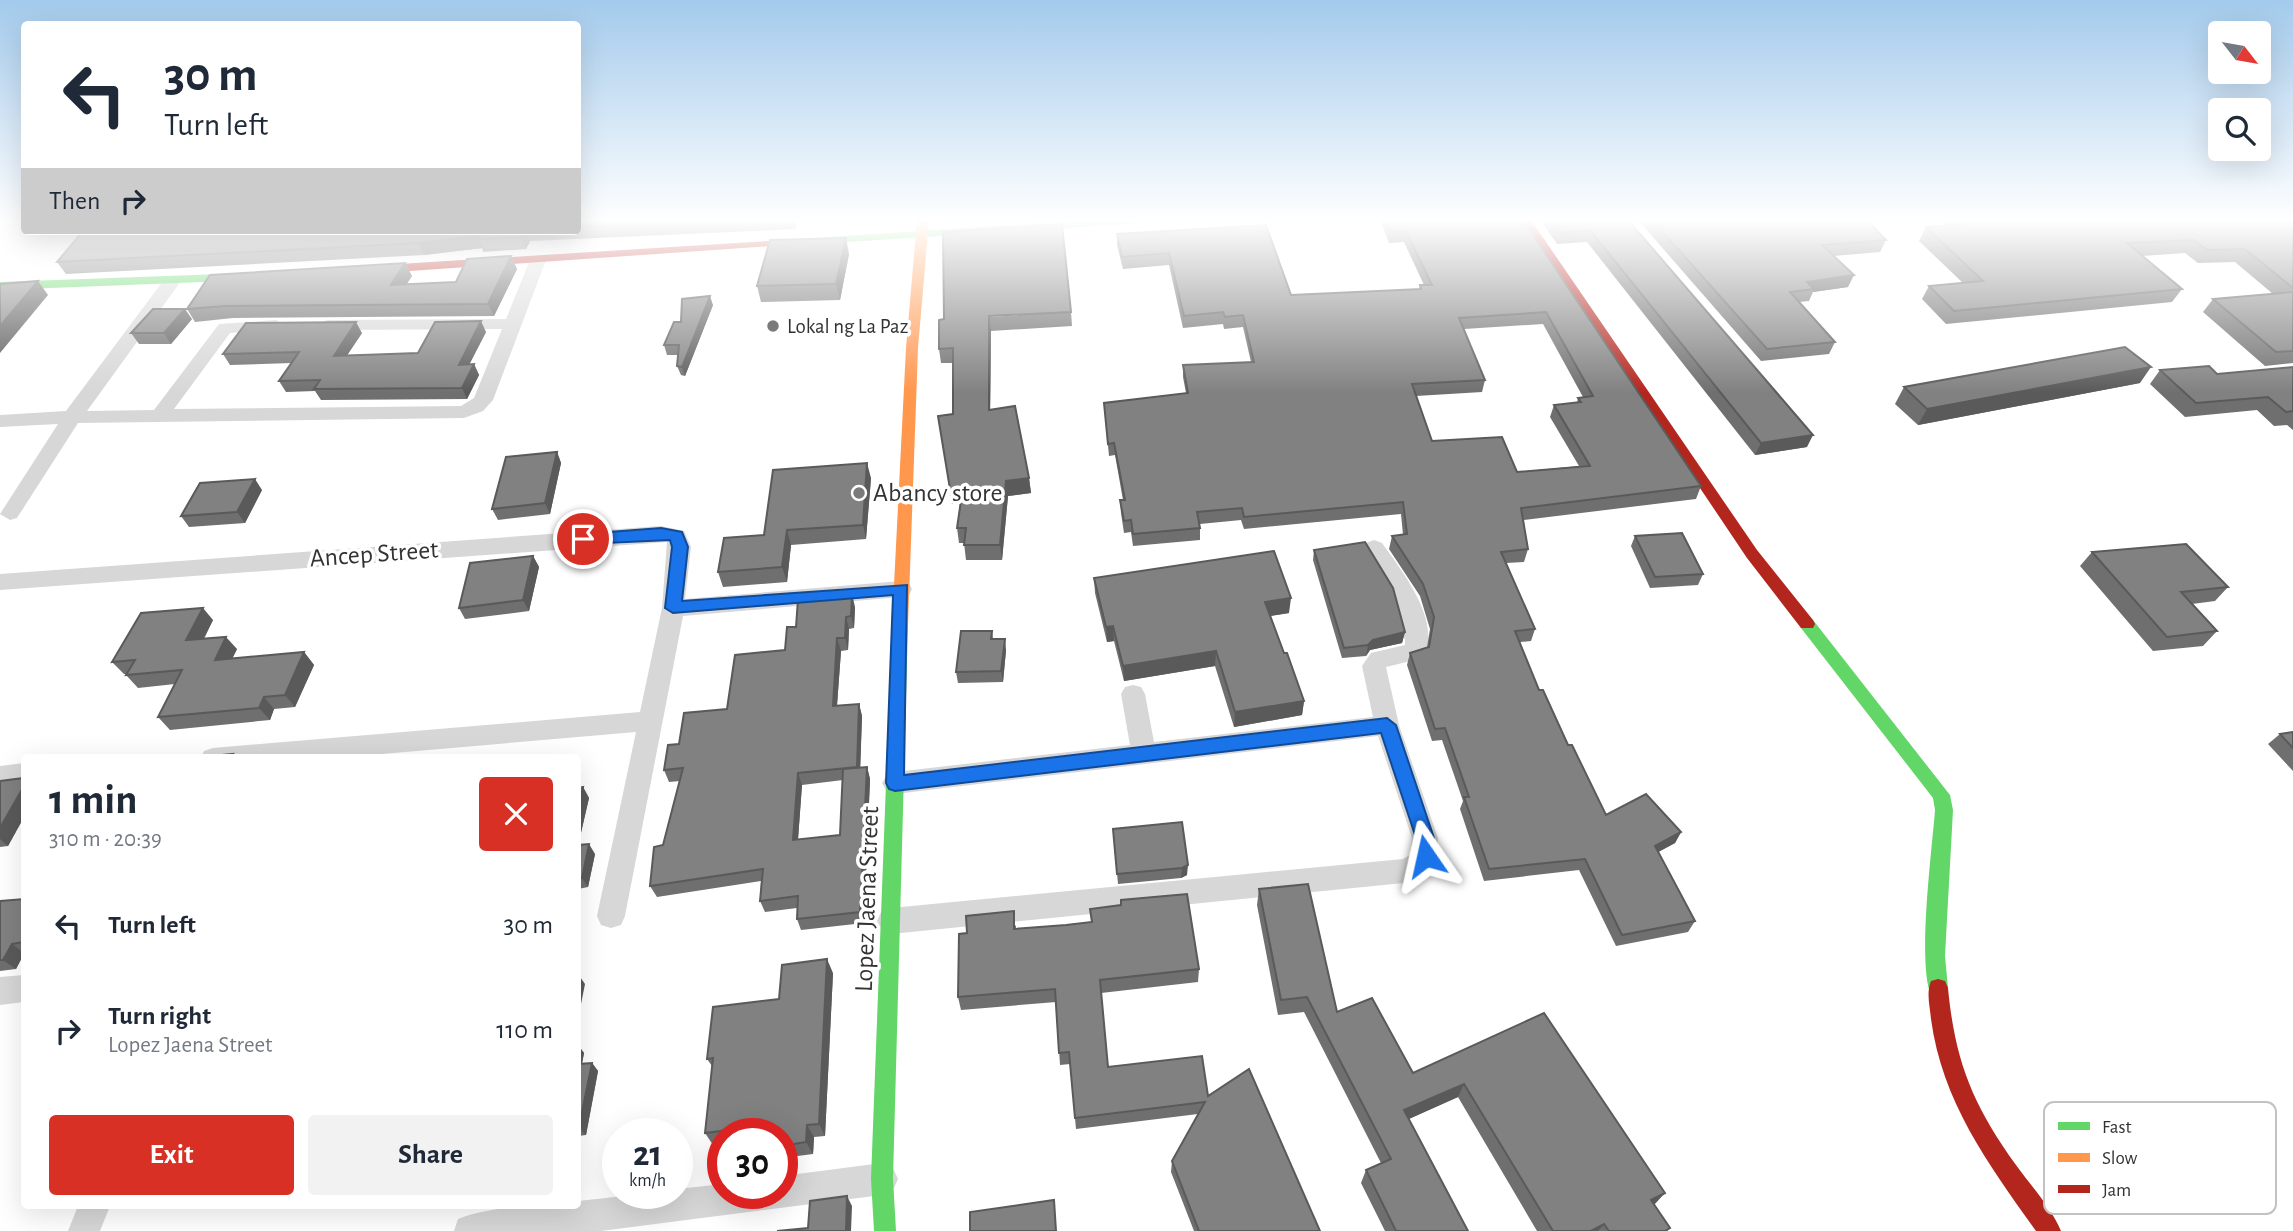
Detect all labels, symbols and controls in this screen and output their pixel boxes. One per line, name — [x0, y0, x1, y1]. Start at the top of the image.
north arrow — [2208, 21, 2272, 84]
map controls — [2208, 21, 2271, 161]
icon: left — [49, 49, 140, 140]
text: 30 m — [164, 51, 258, 100]
button: search — [2208, 98, 2271, 161]
text: Turn left — [164, 109, 268, 141]
icon: right — [114, 182, 152, 220]
text: Then — [49, 188, 100, 214]
place label: Lokal ng La Paz — [787, 316, 908, 337]
marker: Lokal ng La Paz — [765, 318, 781, 334]
place label: Abancy store — [873, 480, 1002, 506]
marker: Abancy store — [851, 485, 867, 501]
pin — [553, 509, 613, 569]
icon: arrive — [564, 520, 602, 558]
street label: Ancep Street — [309, 537, 439, 571]
button: close — [479, 777, 553, 851]
text: 1 min — [49, 779, 138, 821]
street label: Lopez Jaena Street — [851, 806, 883, 992]
position arrow — [1389, 819, 1463, 893]
text: 310 m · 20:39 — [49, 828, 162, 851]
icon: left — [49, 907, 87, 945]
text: Turn left — [108, 912, 196, 938]
text: 30 m — [503, 912, 553, 938]
text: Turn right — [108, 1003, 211, 1029]
icon: right — [49, 1012, 87, 1050]
text: 110 m — [496, 1017, 553, 1043]
text: Lopez Jaena Street — [108, 1034, 272, 1057]
legend — [2044, 1102, 2276, 1214]
button: Exit — [49, 1115, 294, 1195]
button: Share — [308, 1115, 553, 1195]
speed limit sign: 30 — [707, 1118, 798, 1209]
text: Fast — [2102, 1118, 2132, 1137]
text: 21 — [633, 1137, 662, 1172]
text: Slow — [2102, 1149, 2138, 1168]
text: km/h — [629, 1172, 666, 1190]
text: Jam — [2102, 1181, 2131, 1200]

